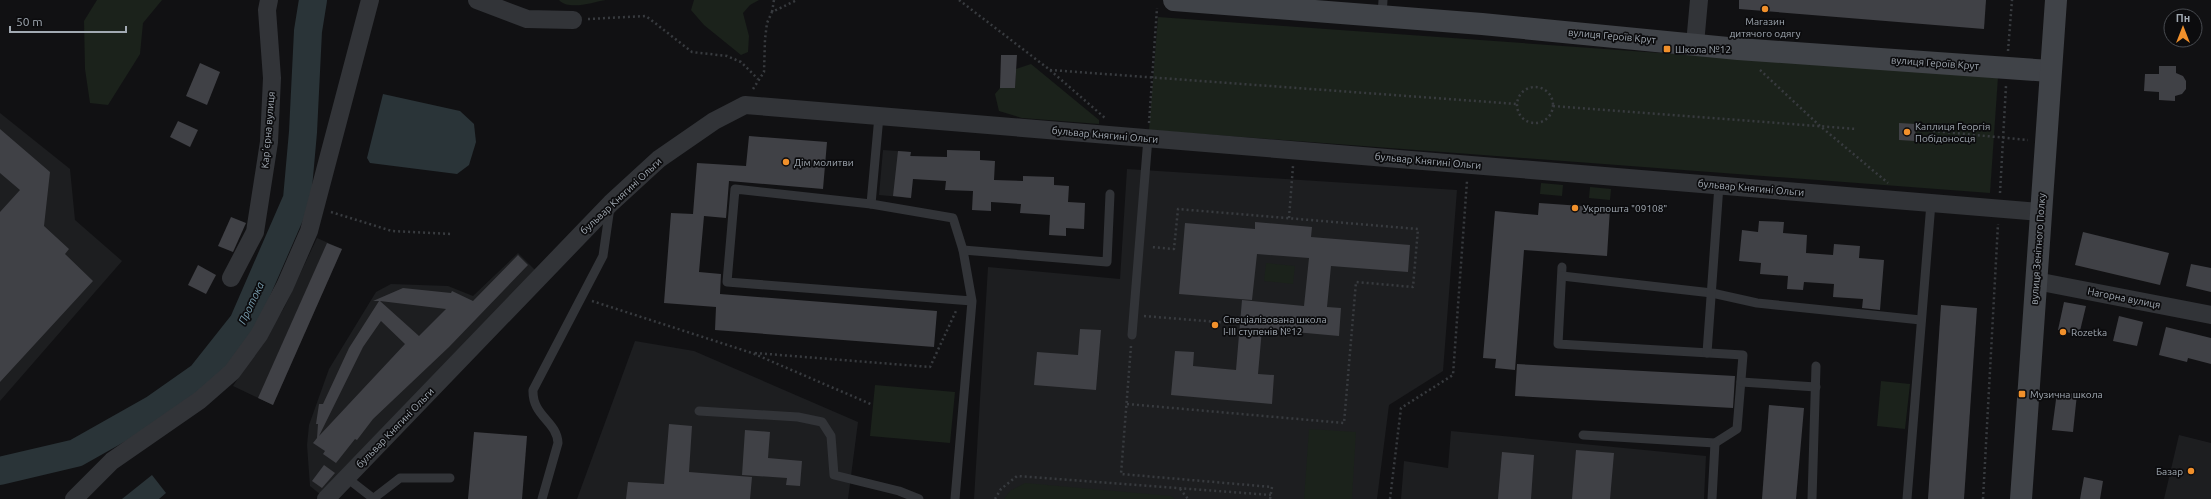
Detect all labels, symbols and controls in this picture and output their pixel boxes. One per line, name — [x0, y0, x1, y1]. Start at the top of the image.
marker: Магазин дитячого одягу — [1760, 4, 1770, 14]
scale bar — [10, 8, 126, 34]
north arrow — [2163, 8, 2203, 48]
text: Пн — [2176, 12, 2190, 24]
text: 50 m — [16, 15, 43, 28]
place label: Магазин дитячого одягу — [1729, 16, 1801, 39]
street label: вулиця Героїв Крут — [1568, 27, 1657, 45]
marker: Школа №12 — [1662, 44, 1672, 54]
place label: Школа №12 — [1675, 44, 1731, 55]
street label: вулиця Героїв Крут — [1891, 54, 1980, 72]
street label: Карʼєрна вулиця — [259, 91, 277, 169]
place label: Каплиця Георгія Побідоносця — [1915, 121, 1990, 144]
street label: бульвар Княгині Ольги — [1051, 125, 1159, 145]
marker: Каплиця Георгія Побідоносця — [1902, 127, 1912, 137]
street label: бульвар Княгині Ольги — [1374, 151, 1482, 171]
street label: бульвар Княгині Ольги — [578, 156, 664, 236]
marker: Дім молитви — [781, 157, 791, 167]
place label: Дім молитви — [794, 157, 854, 168]
street label: бульвар Княгині Ольги — [1697, 178, 1805, 198]
street label: вулиця Зенітного Полку — [2029, 193, 2047, 305]
marker: Укрпошта "09108" — [1570, 203, 1580, 213]
place label: Укрпошта "09108" — [1583, 203, 1667, 214]
water label: Протока — [236, 280, 266, 326]
street label: Нагорна вулиця — [2087, 286, 2161, 310]
place label: Спеціалізована школа І-ІІІ ступенів №12 — [1223, 314, 1327, 337]
marker: Спеціалізована школа І-ІІІ ступенів №12 — [1210, 320, 1220, 330]
marker: Rozetka — [2058, 327, 2068, 337]
place label: Rozetka — [2071, 327, 2107, 338]
street label: бульвар Княгині Ольги — [354, 386, 436, 470]
marker: Музична школа — [2017, 389, 2027, 399]
place label: Музична школа — [2030, 389, 2103, 400]
place label: Базар — [2156, 466, 2183, 477]
marker: Базар — [2186, 466, 2196, 476]

